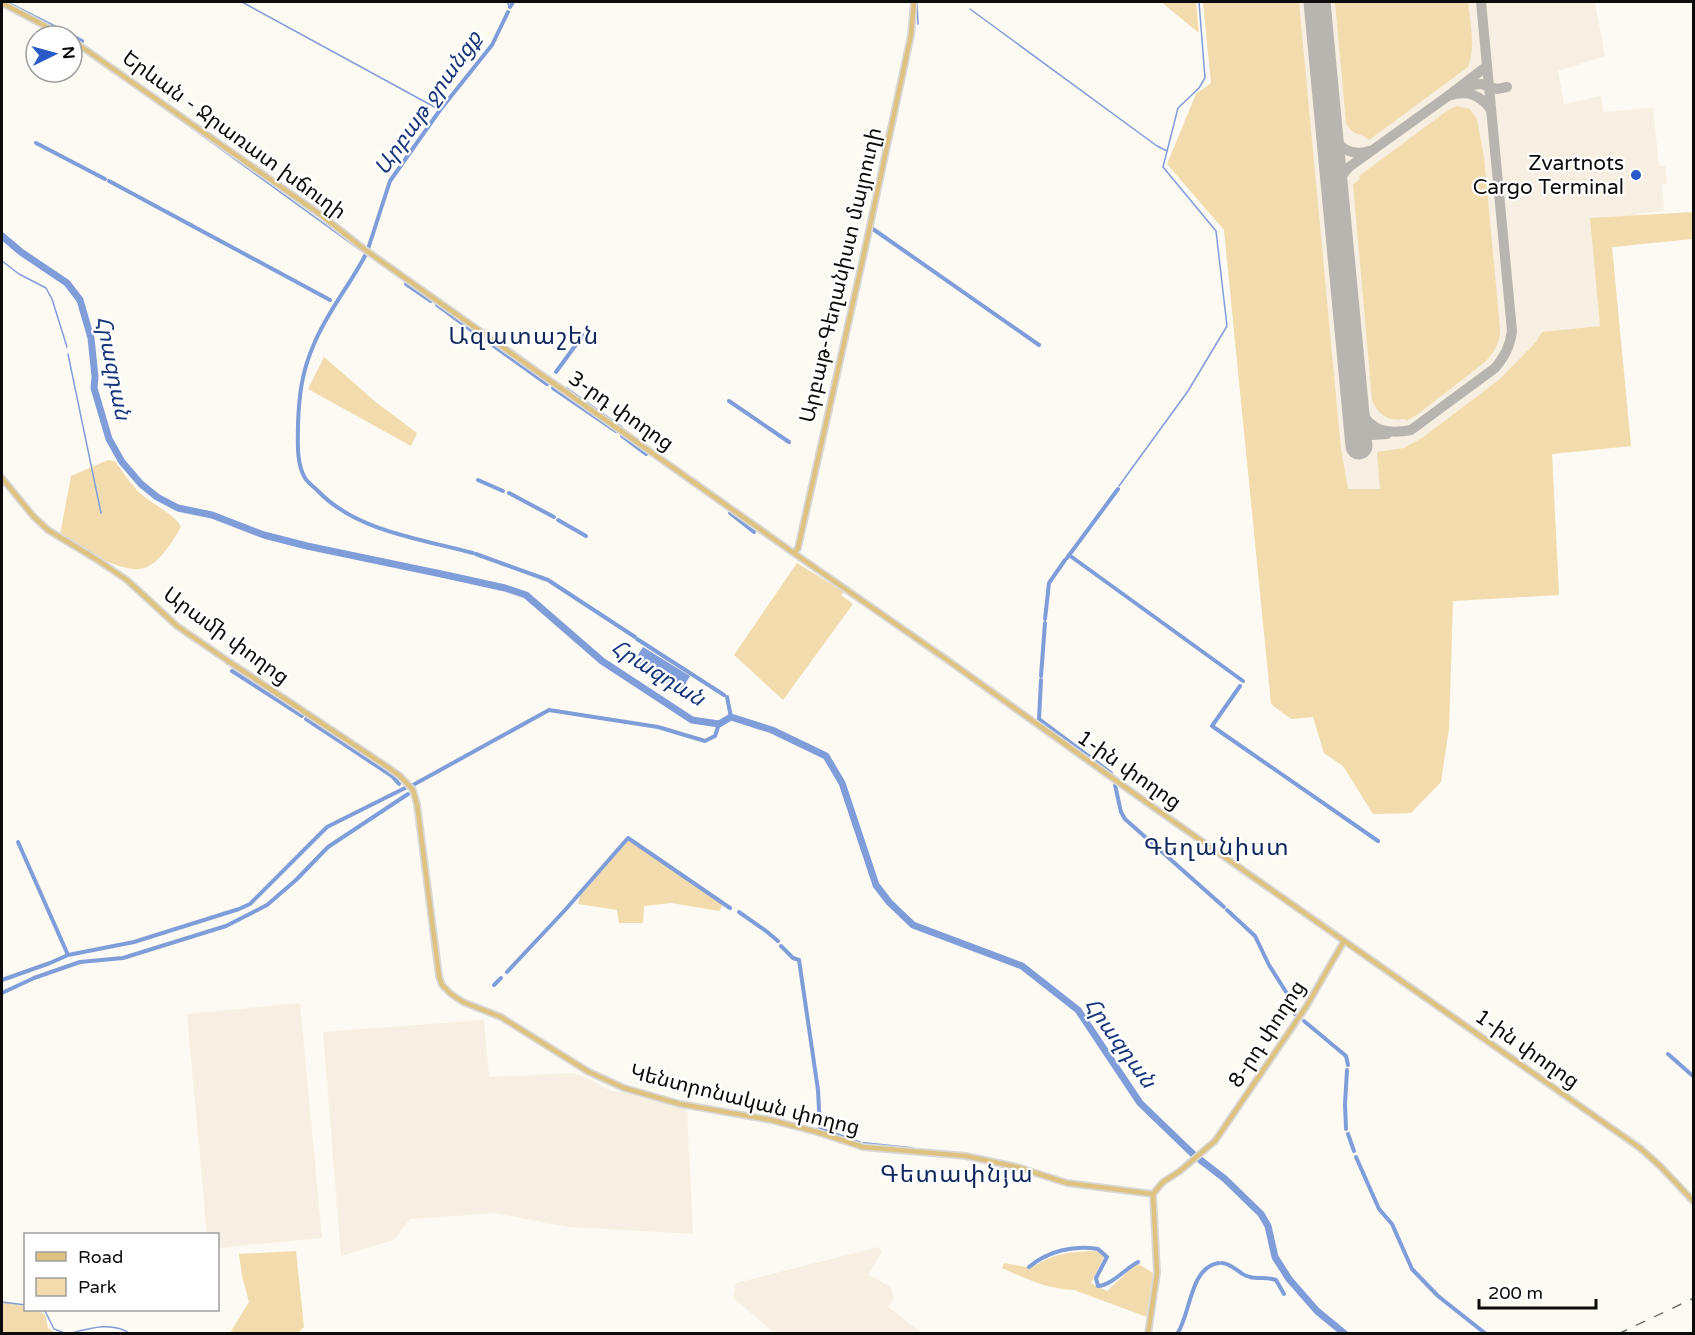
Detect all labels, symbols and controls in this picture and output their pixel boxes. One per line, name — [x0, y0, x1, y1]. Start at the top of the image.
north arrow — [24, 24, 84, 84]
water label: Արբաթ ջրանցք — [369, 25, 488, 180]
street label: Երևան - Ջրառատ խճուղի — [117, 45, 351, 225]
text: N — [57, 46, 78, 60]
street label: Արբաթ-Գեղանիստ մայրուղի — [795, 125, 887, 425]
place label: Zvartnots Cargo Terminal — [1473, 151, 1624, 200]
marker: Zvartnots Cargo Terminal — [1629, 168, 1643, 182]
water label: Հրազդան — [90, 314, 136, 423]
district label: Ազատաշեն — [448, 322, 600, 351]
street label: 3-րդ փողոց — [564, 366, 678, 456]
street label: Արամի փողոց — [158, 582, 294, 690]
water label: Հրազդան — [606, 634, 710, 712]
street label: 1-ին փողոց — [1072, 725, 1186, 815]
district label: Գեղանիստ — [1144, 833, 1290, 862]
street label: 8-րդ փողոց — [1223, 976, 1311, 1092]
water label: Հրազդան — [1079, 993, 1162, 1094]
street label: 1-ին փողոց — [1470, 1004, 1584, 1094]
street label: Կենտրոնական փողոց — [628, 1059, 862, 1141]
district label: Գետափնյա — [880, 1160, 1034, 1189]
legend — [24, 1233, 219, 1311]
text: Road — [78, 1246, 123, 1268]
scale bar — [1479, 1272, 1596, 1310]
text: Park — [78, 1276, 117, 1298]
text: 200 m — [1488, 1282, 1543, 1304]

